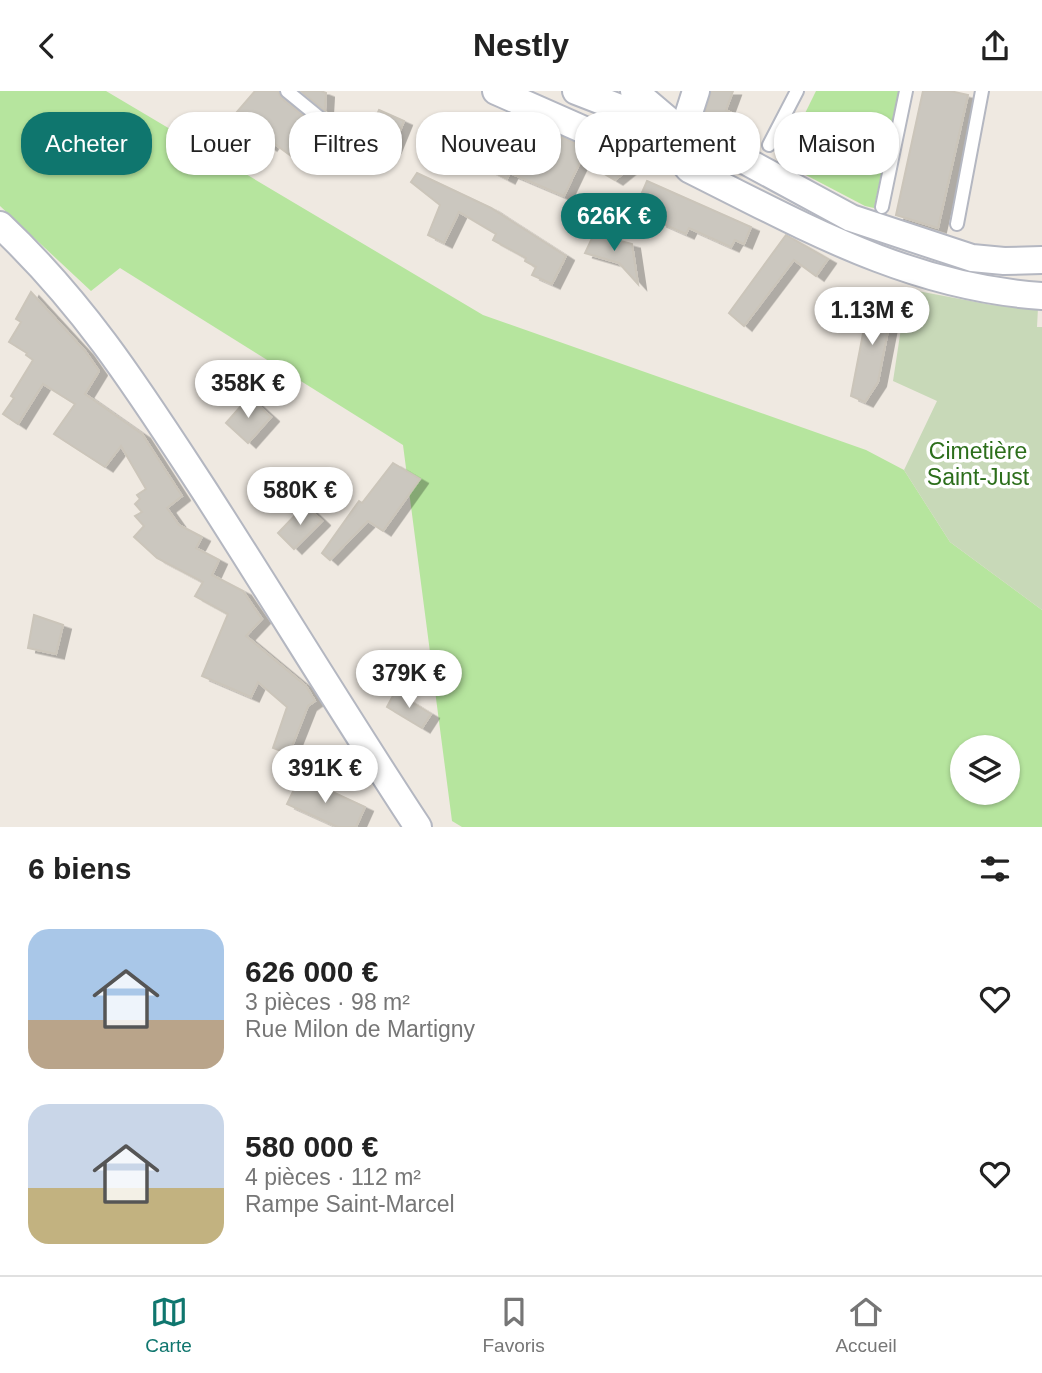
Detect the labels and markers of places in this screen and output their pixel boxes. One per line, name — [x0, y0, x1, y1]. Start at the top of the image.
pin: 626K € — [557, 193, 671, 253]
pin: 1.13M € — [807, 287, 937, 347]
pin: 358K € — [191, 361, 305, 420]
pin: 580K € — [243, 467, 357, 527]
pin: 379K € — [352, 651, 466, 710]
pin: 391K € — [268, 745, 382, 805]

